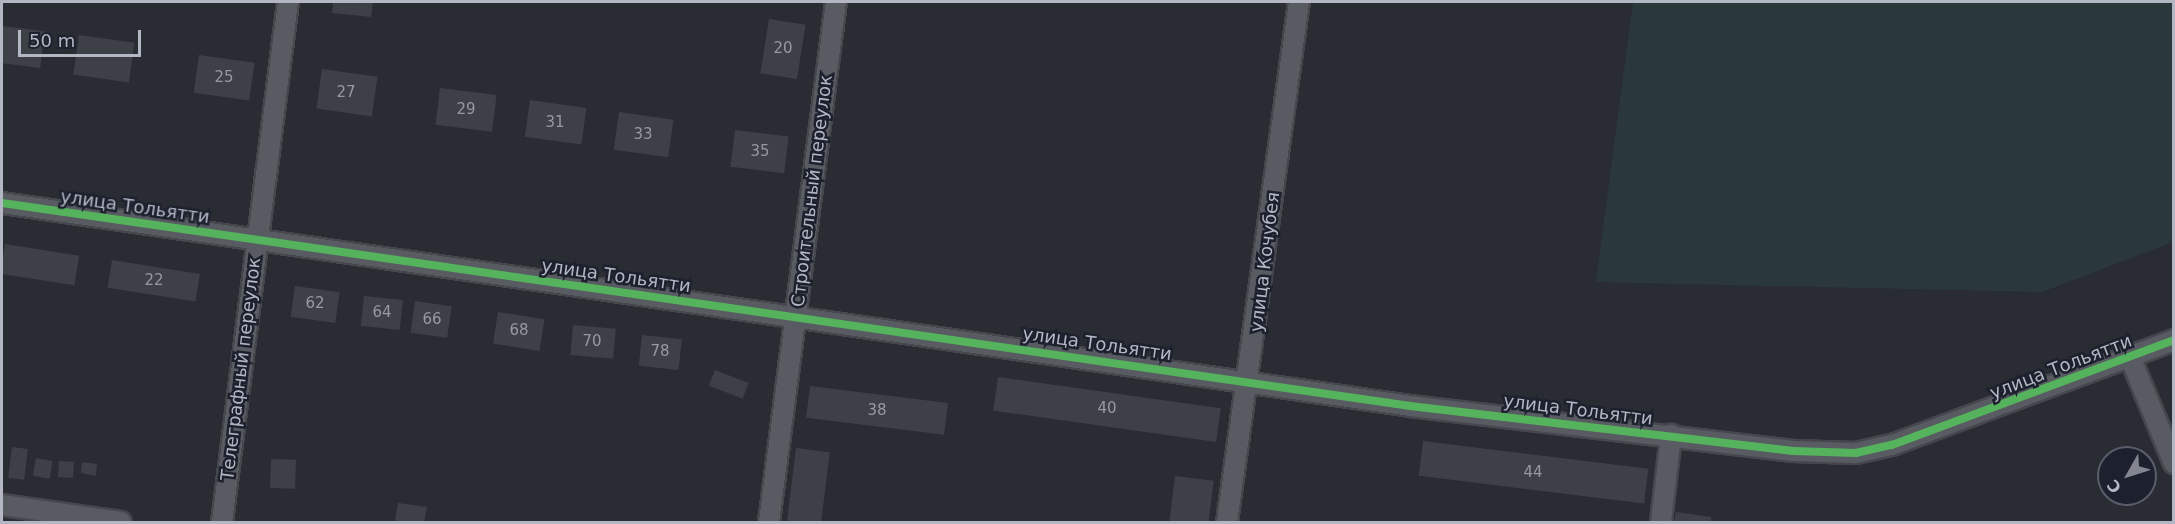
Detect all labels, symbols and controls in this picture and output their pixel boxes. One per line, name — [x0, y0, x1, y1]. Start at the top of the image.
scale bar — [21, 18, 144, 56]
text: 50 m — [29, 30, 75, 51]
house number: 20 — [773, 40, 793, 58]
house number: 25 — [214, 69, 234, 87]
street label: Строительный переулок — [787, 74, 837, 308]
house number: 27 — [336, 84, 356, 102]
house number: 29 — [456, 101, 476, 119]
house number: 31 — [545, 114, 565, 132]
house number: 33 — [633, 126, 653, 144]
house number: 35 — [750, 143, 770, 161]
street label: улица Тольятти — [59, 186, 211, 228]
street label: улица Кочубея — [1246, 191, 1284, 333]
street label: улица Тольятти — [540, 255, 692, 297]
street label: Телеграфный переулок — [217, 256, 265, 482]
house number: 22 — [144, 272, 164, 290]
house number: 62 — [305, 295, 325, 313]
house number: 64 — [372, 304, 392, 322]
house number: 66 — [422, 311, 442, 329]
house number: 68 — [509, 322, 529, 340]
street label: улица Тольятти — [1021, 323, 1173, 365]
street label: улица Тольятти — [1987, 330, 2135, 404]
house number: 70 — [582, 333, 602, 351]
house number: 78 — [650, 343, 670, 361]
street label: улица Тольятти — [1502, 390, 1654, 430]
house number: 40 — [1097, 400, 1117, 418]
house number: 38 — [867, 402, 887, 420]
north arrow — [2097, 446, 2157, 506]
house number: 44 — [1523, 464, 1543, 482]
text: С — [2103, 476, 2125, 497]

